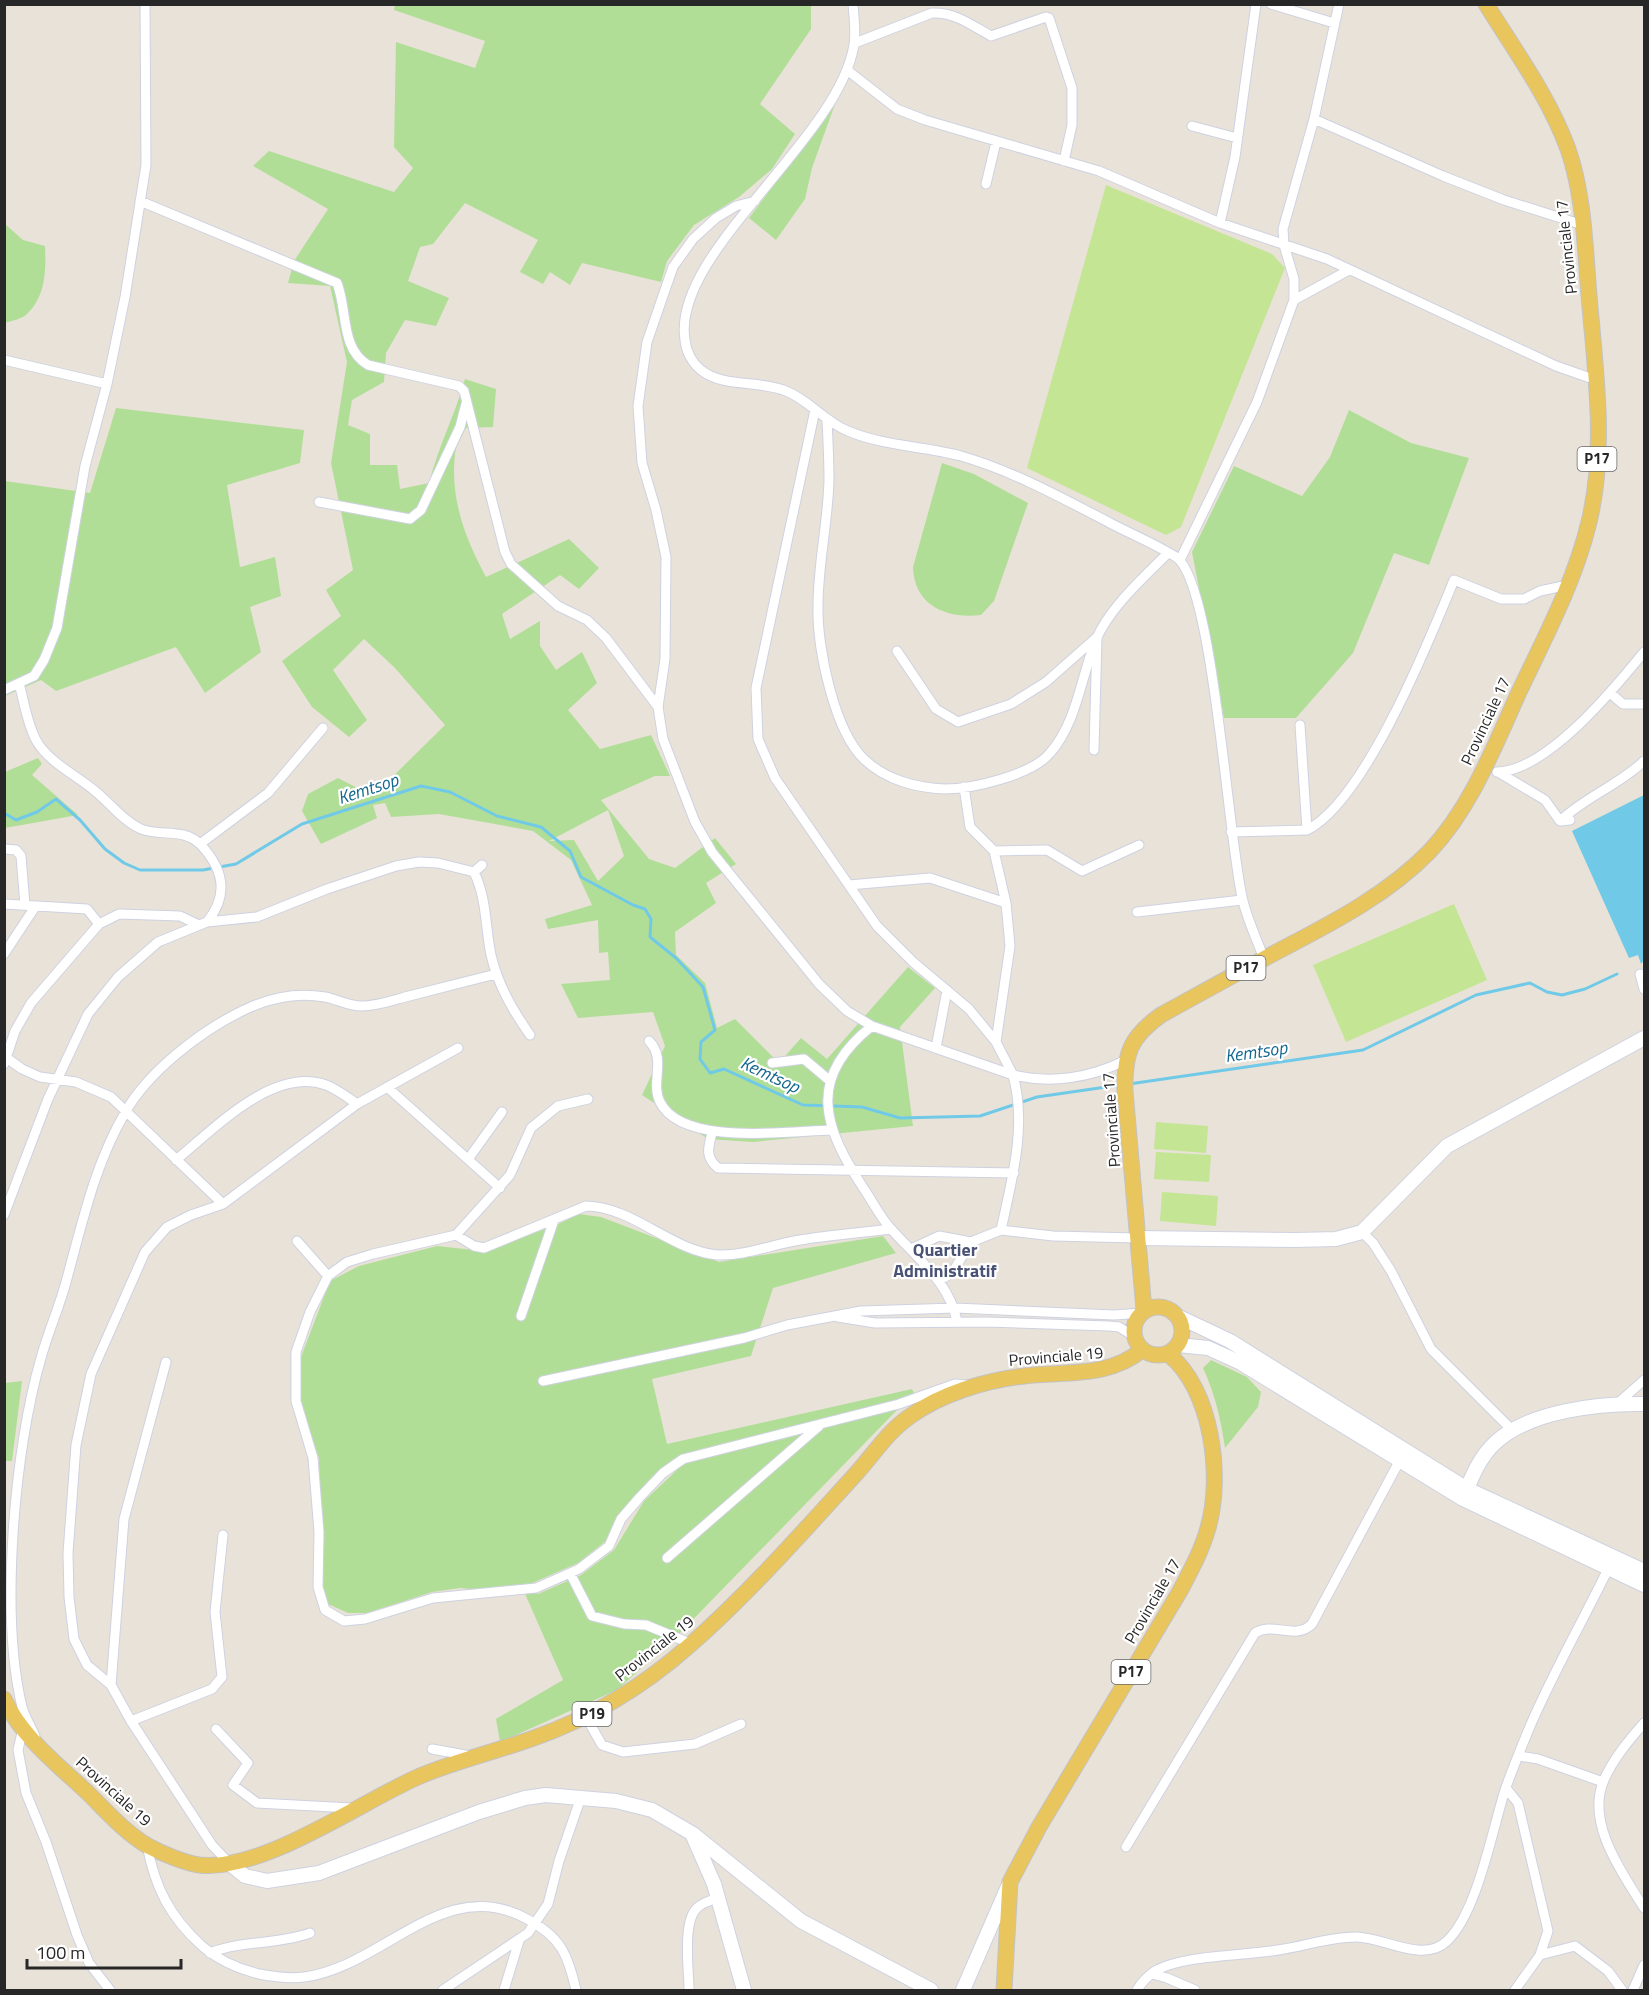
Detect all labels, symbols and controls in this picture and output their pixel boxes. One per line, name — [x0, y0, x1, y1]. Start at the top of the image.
street label: Provinciale 17 — [1549, 199, 1583, 295]
road number: P17 — [1578, 447, 1616, 471]
street label: Provinciale 17 — [1454, 673, 1516, 769]
water label: Kemtsop — [334, 766, 403, 811]
road number: P17 — [1226, 956, 1266, 980]
water label: Kemtsop — [1223, 1034, 1290, 1069]
water label: Kemtsop — [736, 1049, 805, 1100]
street label: Provinciale 17 — [1096, 1072, 1126, 1168]
district label: Quartier Administratif — [893, 1236, 997, 1284]
street label: Provinciale 19 — [1008, 1340, 1104, 1372]
street label: Provinciale 17 — [1118, 1554, 1186, 1648]
street label: Provinciale 19 — [609, 1609, 699, 1687]
road number: P17 — [1112, 1660, 1150, 1684]
road number: P19 — [572, 1702, 612, 1726]
street label: Provinciale 19 — [71, 1750, 157, 1832]
scale bar — [27, 1932, 182, 1970]
text: 100 m — [36, 1939, 85, 1966]

